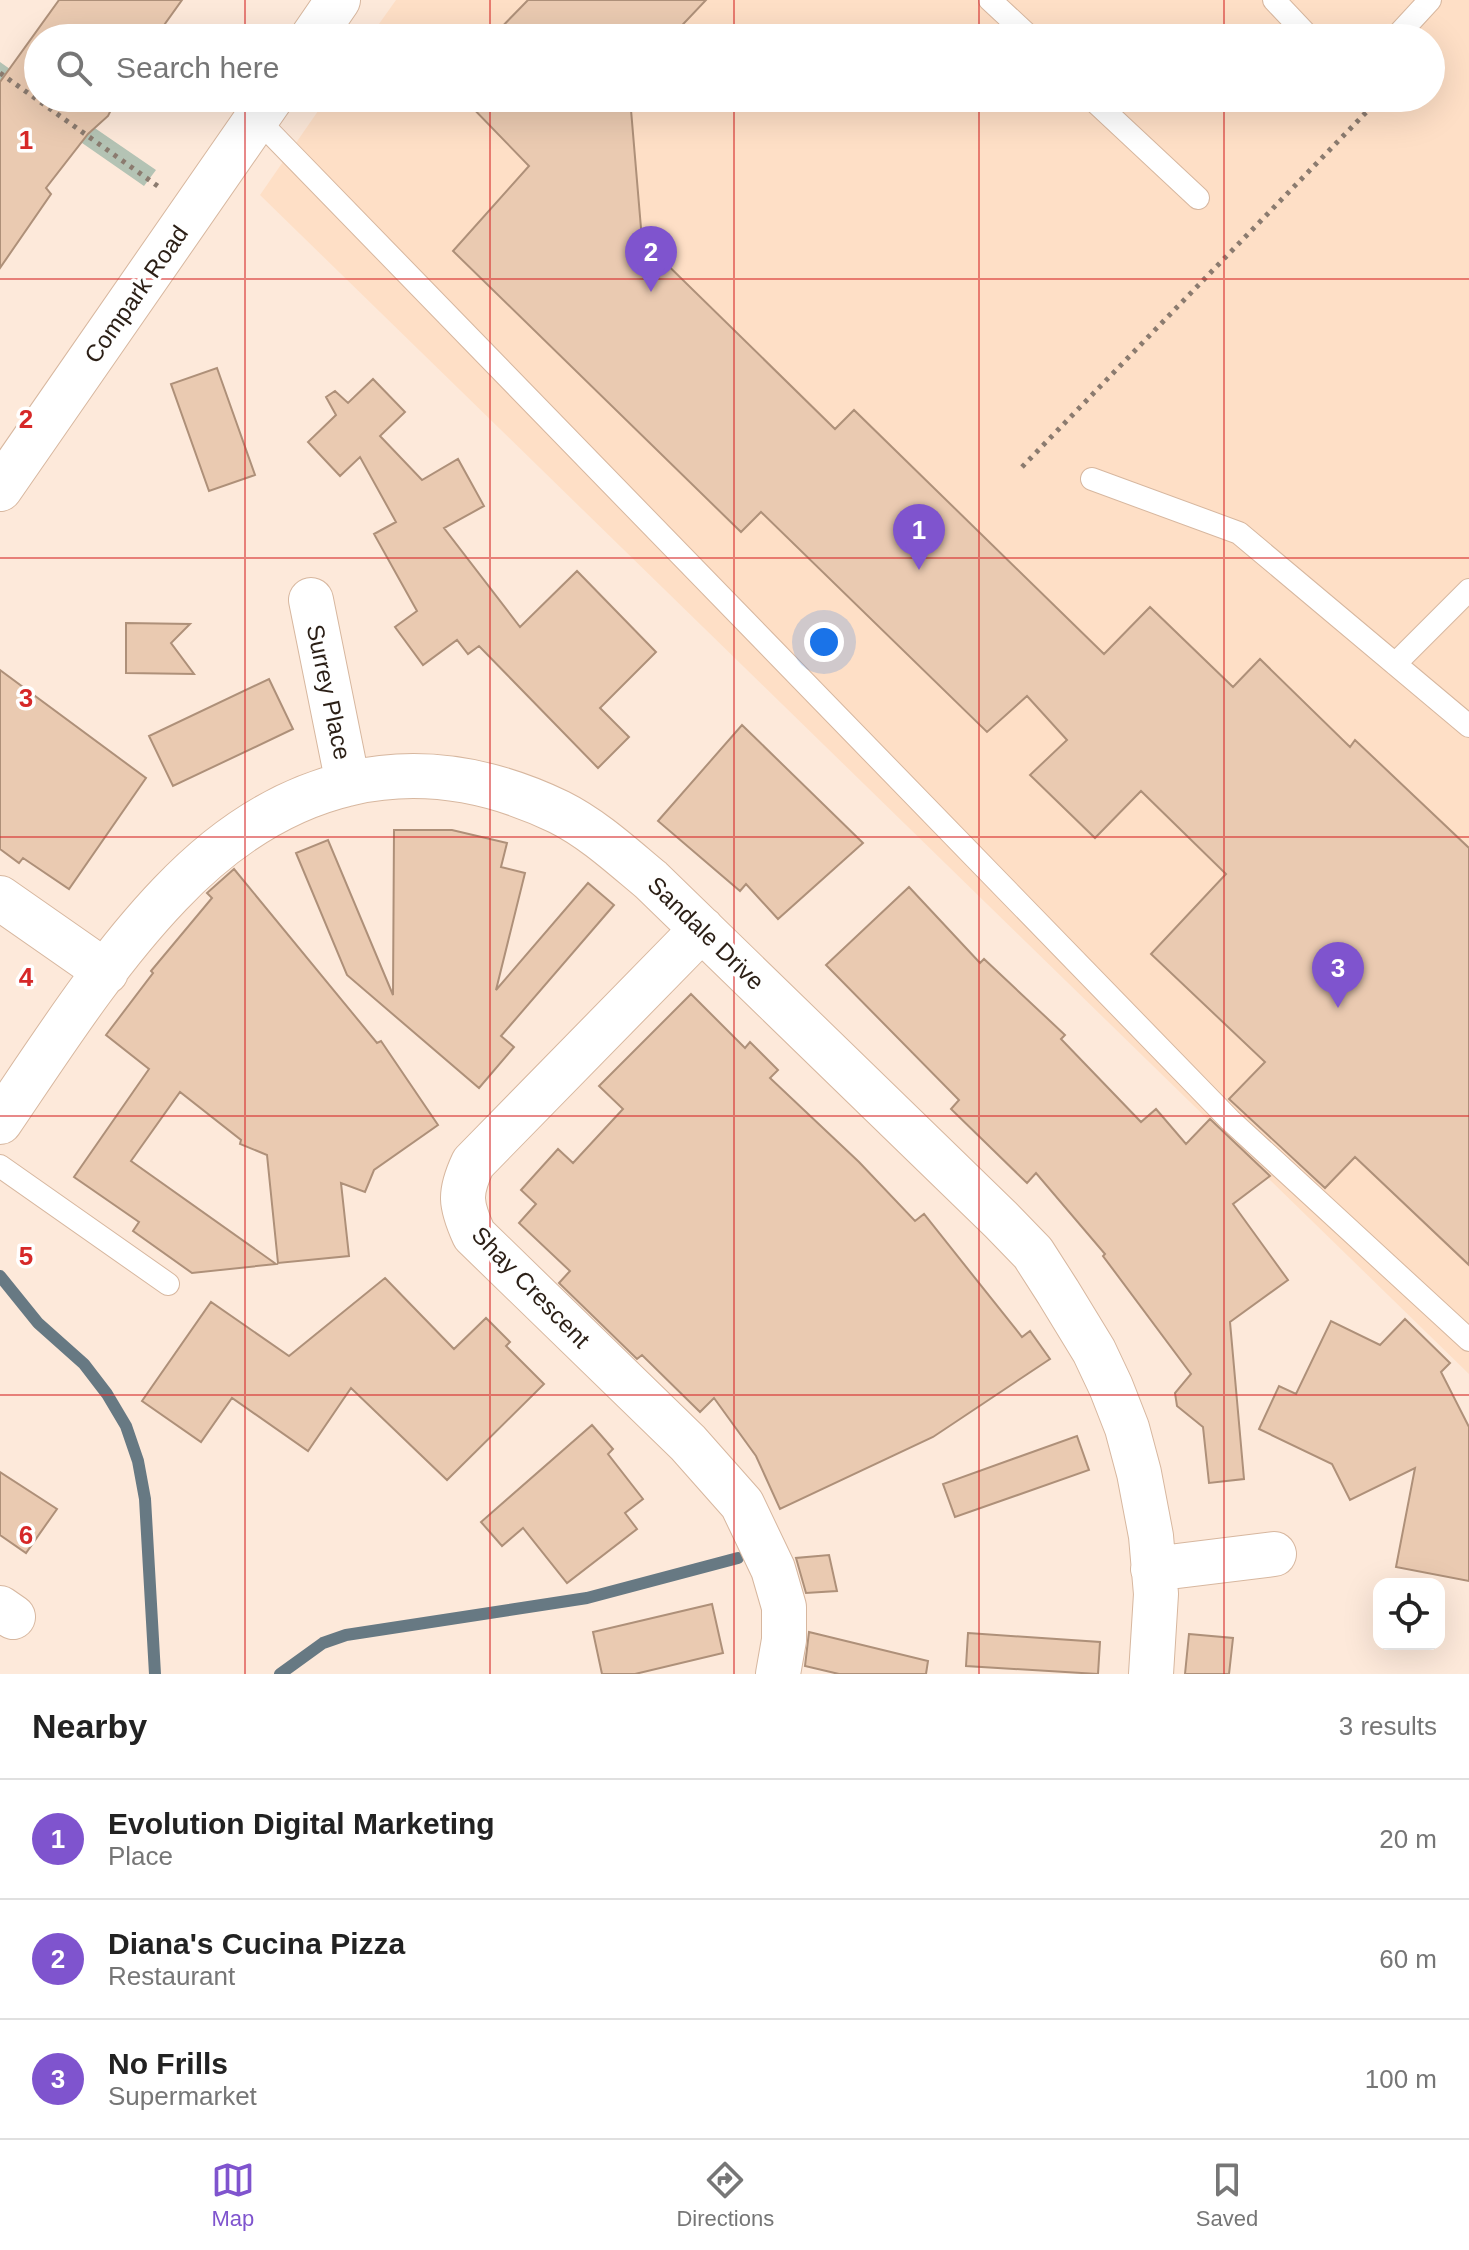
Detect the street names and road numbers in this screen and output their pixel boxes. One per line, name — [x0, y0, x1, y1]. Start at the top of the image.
street label: Compark Road — [79, 220, 193, 368]
street label: Surrey Place — [302, 622, 356, 762]
street label: Sandale Drive — [642, 871, 770, 995]
street label: Shay Crescent — [467, 1221, 596, 1353]

